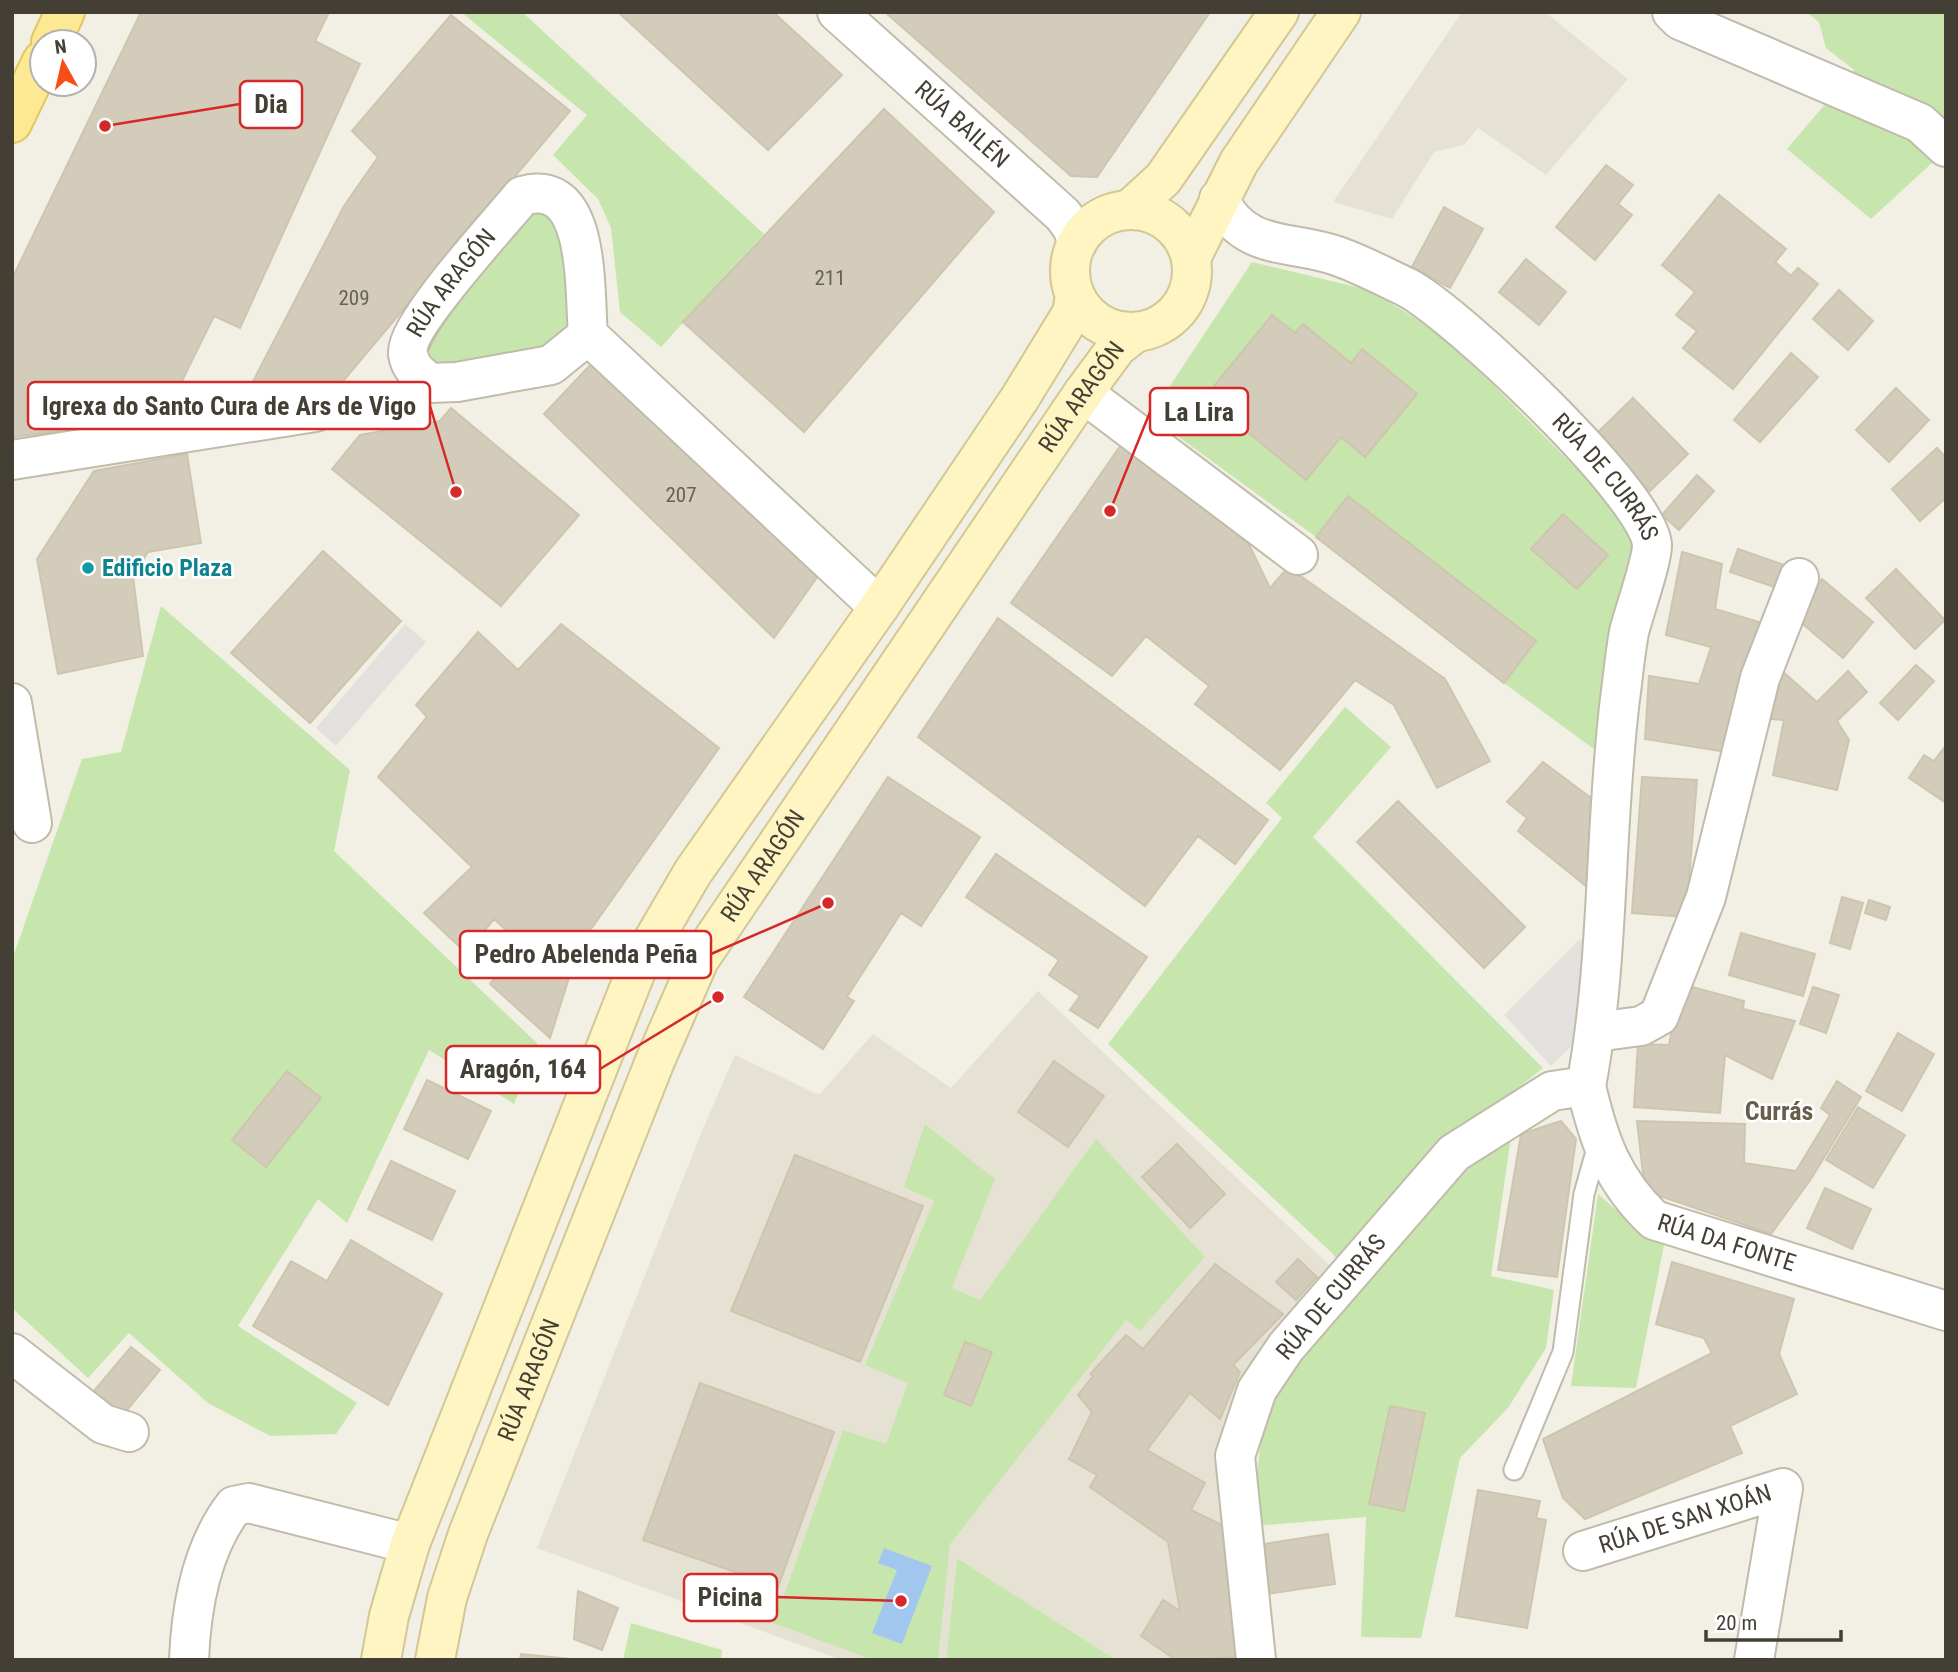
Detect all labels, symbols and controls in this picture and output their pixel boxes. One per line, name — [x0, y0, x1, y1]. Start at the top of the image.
north arrow — [28, 28, 98, 98]
text: N — [53, 34, 68, 59]
street label: RÚA BAILÉN — [909, 75, 1015, 174]
callout: Dia — [240, 81, 302, 128]
text: Dia — [254, 89, 288, 119]
street label: RÚA ARAGÓN — [401, 223, 502, 342]
house number: 211 — [814, 266, 846, 290]
house number: 209 — [338, 286, 370, 310]
street label: RÚA ARAGÓN — [1033, 336, 1130, 458]
callout: Igrexa do Santo Cura de Ars de Vigo — [28, 382, 430, 429]
callout: La Lira — [1150, 388, 1248, 435]
text: Igrexa do Santo Cura de Ars de Vigo — [42, 391, 416, 421]
text: La Lira — [1164, 397, 1234, 427]
street label: RÚA DE CURRÁS — [1547, 407, 1664, 544]
house number: 207 — [665, 483, 697, 507]
place label: Edificio Plaza — [102, 554, 232, 582]
marker: Edificio Plaza — [80, 560, 96, 576]
street label: RÚA ARAGÓN — [715, 805, 811, 927]
callout: Pedro Abelenda Peña — [460, 931, 711, 978]
text: Pedro Abelenda Peña — [475, 939, 697, 969]
callout: Aragón, 164 — [446, 1046, 600, 1093]
text: Aragón, 164 — [460, 1054, 586, 1084]
district label: Currás — [1745, 1096, 1813, 1126]
street label: RÚA DA FONTE — [1654, 1208, 1799, 1277]
street label: RÚA DE CURRÁS — [1270, 1229, 1392, 1365]
street label: RÚA ARAGÓN — [492, 1315, 566, 1445]
street label: RÚA DE SAN XOÁN — [1595, 1479, 1775, 1559]
callout: Picina — [684, 1574, 777, 1621]
text: Picina — [698, 1582, 762, 1612]
scale bar — [1706, 1598, 1841, 1642]
text: 20 m — [1716, 1611, 1757, 1635]

